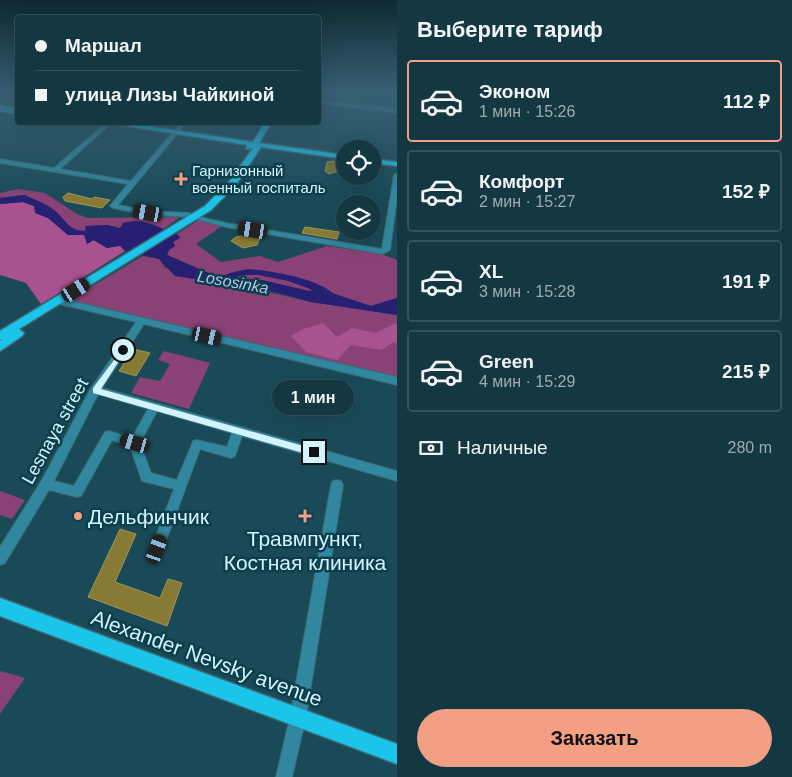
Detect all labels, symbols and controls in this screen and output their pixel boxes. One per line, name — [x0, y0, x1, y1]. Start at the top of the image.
text: Выберите тариф — [417, 17, 603, 42]
text: Маршал — [65, 35, 142, 56]
icon: car — [419, 79, 464, 124]
text: Эконом — [479, 81, 550, 102]
text: улица Лизы Чайкиной — [65, 84, 274, 105]
text: 112 ₽ — [723, 91, 770, 112]
text: 1 мин · 15:26 — [479, 103, 575, 120]
map controls — [336, 140, 381, 240]
button: locate — [336, 140, 381, 185]
place label: Гарнизонный военный госпиталь — [192, 162, 326, 196]
icon: car — [419, 169, 464, 214]
text: Комфорт — [479, 171, 564, 192]
marker: Гарнизонный военный госпиталь — [174, 172, 188, 186]
text: 152 ₽ — [722, 181, 770, 202]
text: 2 мин · 15:27 — [479, 193, 575, 210]
button: layers — [336, 195, 381, 240]
car — [131, 203, 164, 223]
car — [237, 220, 268, 240]
icon: car — [419, 259, 464, 304]
text: XL — [479, 261, 503, 282]
water label: Lososinka — [196, 267, 270, 297]
text: 191 ₽ — [722, 271, 770, 292]
car — [59, 276, 92, 304]
text: 3 мин · 15:28 — [479, 283, 575, 300]
car — [190, 325, 223, 347]
route start — [112, 339, 134, 361]
icon: car — [419, 349, 464, 394]
text: Green — [479, 351, 534, 372]
text: 215 ₽ — [722, 361, 770, 382]
text: 4 мин · 15:29 — [479, 373, 575, 390]
street label: Lesnaya street — [18, 375, 92, 487]
callout: 1 мин — [273, 380, 355, 414]
text: 1 мин — [291, 389, 335, 406]
car — [118, 432, 151, 454]
icon: cash — [417, 434, 445, 462]
text: Наличные — [457, 437, 548, 458]
text: 280 m — [728, 439, 772, 456]
route end — [303, 441, 325, 463]
place label: Дельфинчик — [88, 505, 210, 528]
marker: Травмпункт, Костная клиника — [298, 509, 312, 523]
marker: Дельфинчик — [72, 510, 84, 522]
place label: Травмпункт, Костная клиника — [224, 527, 387, 574]
car — [144, 532, 169, 566]
street label: Alexander Nevsky avenue — [88, 605, 326, 711]
button: Заказать — [417, 709, 772, 767]

